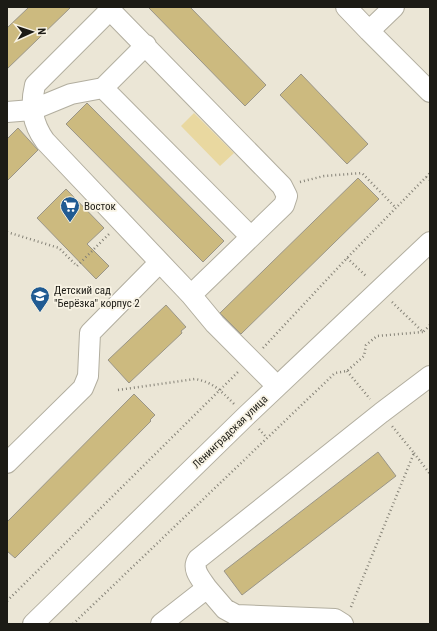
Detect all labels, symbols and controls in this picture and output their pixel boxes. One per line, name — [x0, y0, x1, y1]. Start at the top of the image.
north arrow — [12, 12, 52, 52]
text: N — [35, 28, 48, 35]
supermarket icon: Восток — [59, 195, 81, 223]
place label: Восток — [84, 200, 117, 213]
place label: Детский сад "Берёзка" корпус 2 — [54, 284, 140, 310]
school or university icon: Детский сад "Берёзка" корпус 2 — [29, 285, 51, 313]
street label: Ленинградская улица — [190, 393, 270, 471]

